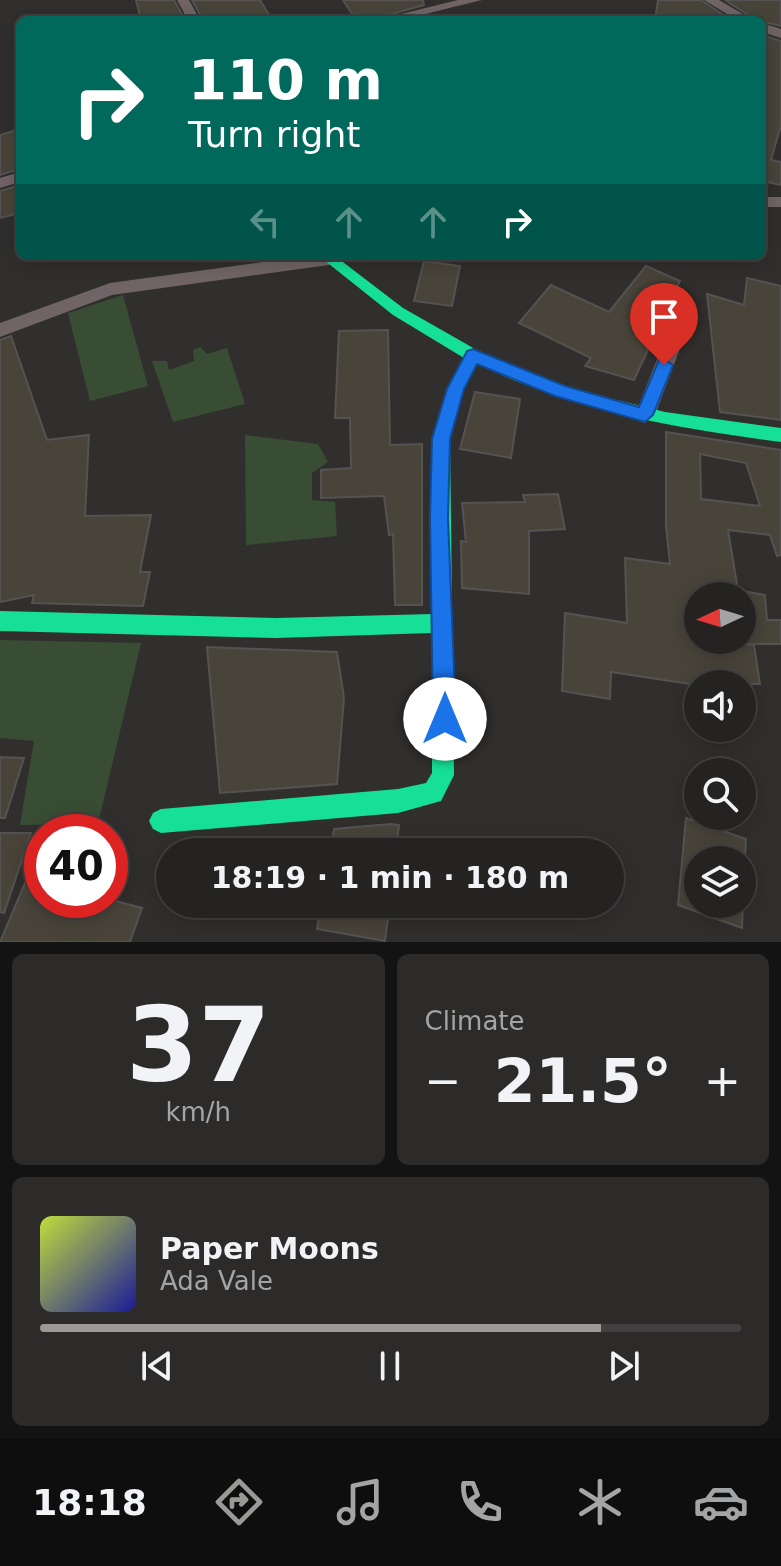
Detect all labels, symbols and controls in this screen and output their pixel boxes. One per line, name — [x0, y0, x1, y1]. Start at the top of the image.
text: 110 m — [188, 47, 383, 112]
icon: right — [56, 48, 160, 152]
text: Turn right — [188, 114, 360, 155]
icon: left — [243, 200, 287, 244]
icon: ahead — [327, 200, 371, 244]
icon: ahead — [411, 200, 455, 244]
icon: right — [495, 200, 539, 244]
pin — [630, 283, 698, 365]
icon: arrive — [642, 295, 686, 339]
north arrow — [684, 582, 756, 654]
map controls — [684, 582, 756, 918]
button: sound — [684, 670, 756, 742]
position arrow — [403, 677, 487, 761]
button: search — [684, 758, 756, 830]
speed limit sign: 40 — [24, 814, 128, 918]
button: layers — [684, 846, 756, 918]
text: 18:19 · 1 min · 180 m — [211, 860, 569, 895]
text: 37 — [126, 984, 271, 1106]
text: Climate — [425, 1006, 525, 1036]
text: 21.5° — [494, 1046, 672, 1116]
text: − — [425, 1055, 461, 1106]
text: + — [704, 1055, 741, 1106]
text: km/h — [165, 1097, 231, 1127]
text: Paper Moons — [160, 1231, 379, 1266]
text: Ada Vale — [160, 1266, 273, 1296]
icon: previous — [135, 1344, 179, 1388]
icon: pause — [368, 1344, 412, 1388]
icon: next — [602, 1344, 646, 1388]
icon: directions — [211, 1474, 267, 1530]
icon: music — [332, 1474, 388, 1530]
icon: phone — [452, 1474, 508, 1530]
icon: climate — [572, 1474, 628, 1530]
icon: car — [693, 1474, 749, 1530]
text: 18:18 — [32, 1482, 147, 1523]

